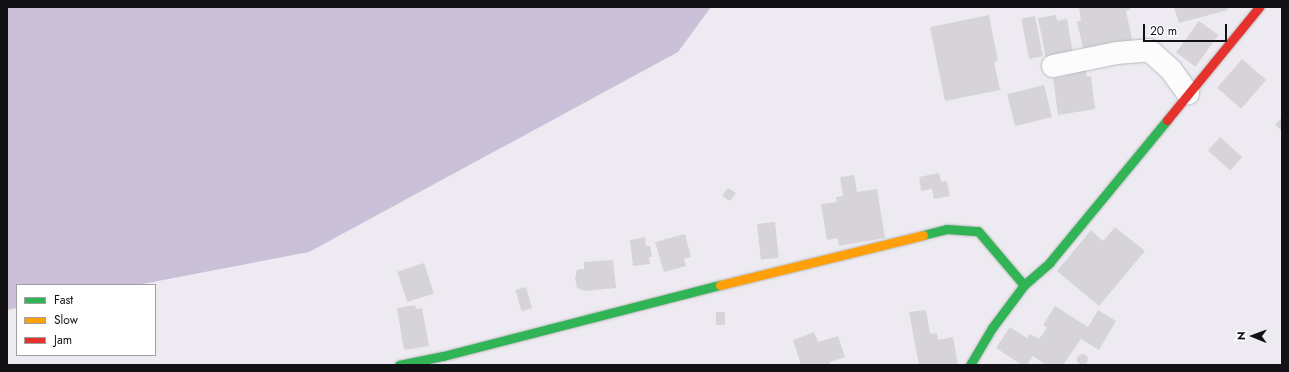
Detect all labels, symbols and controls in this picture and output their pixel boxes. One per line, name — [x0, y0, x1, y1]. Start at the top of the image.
scale bar — [1145, 16, 1229, 42]
text: 20 m — [1150, 22, 1177, 40]
legend — [16, 284, 156, 356]
text: Fast — [54, 291, 73, 309]
text: Slow — [54, 311, 78, 329]
north arrow — [1233, 316, 1273, 356]
text: Jam — [54, 331, 72, 349]
text: N — [1233, 331, 1249, 340]

